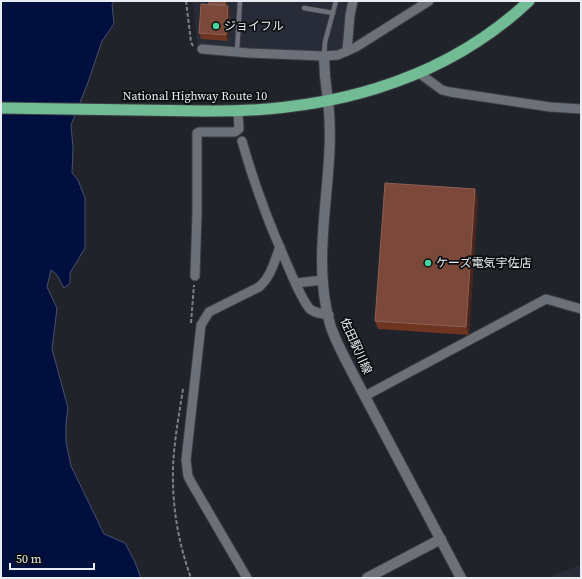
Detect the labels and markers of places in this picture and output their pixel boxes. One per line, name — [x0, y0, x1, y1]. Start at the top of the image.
place label: ジョイフル — [224, 18, 284, 34]
marker: ジョイフル — [211, 21, 221, 31]
place label: ケーズ電気宇佐店 — [436, 255, 531, 271]
marker: ケーズ電気宇佐店 — [423, 258, 433, 268]

